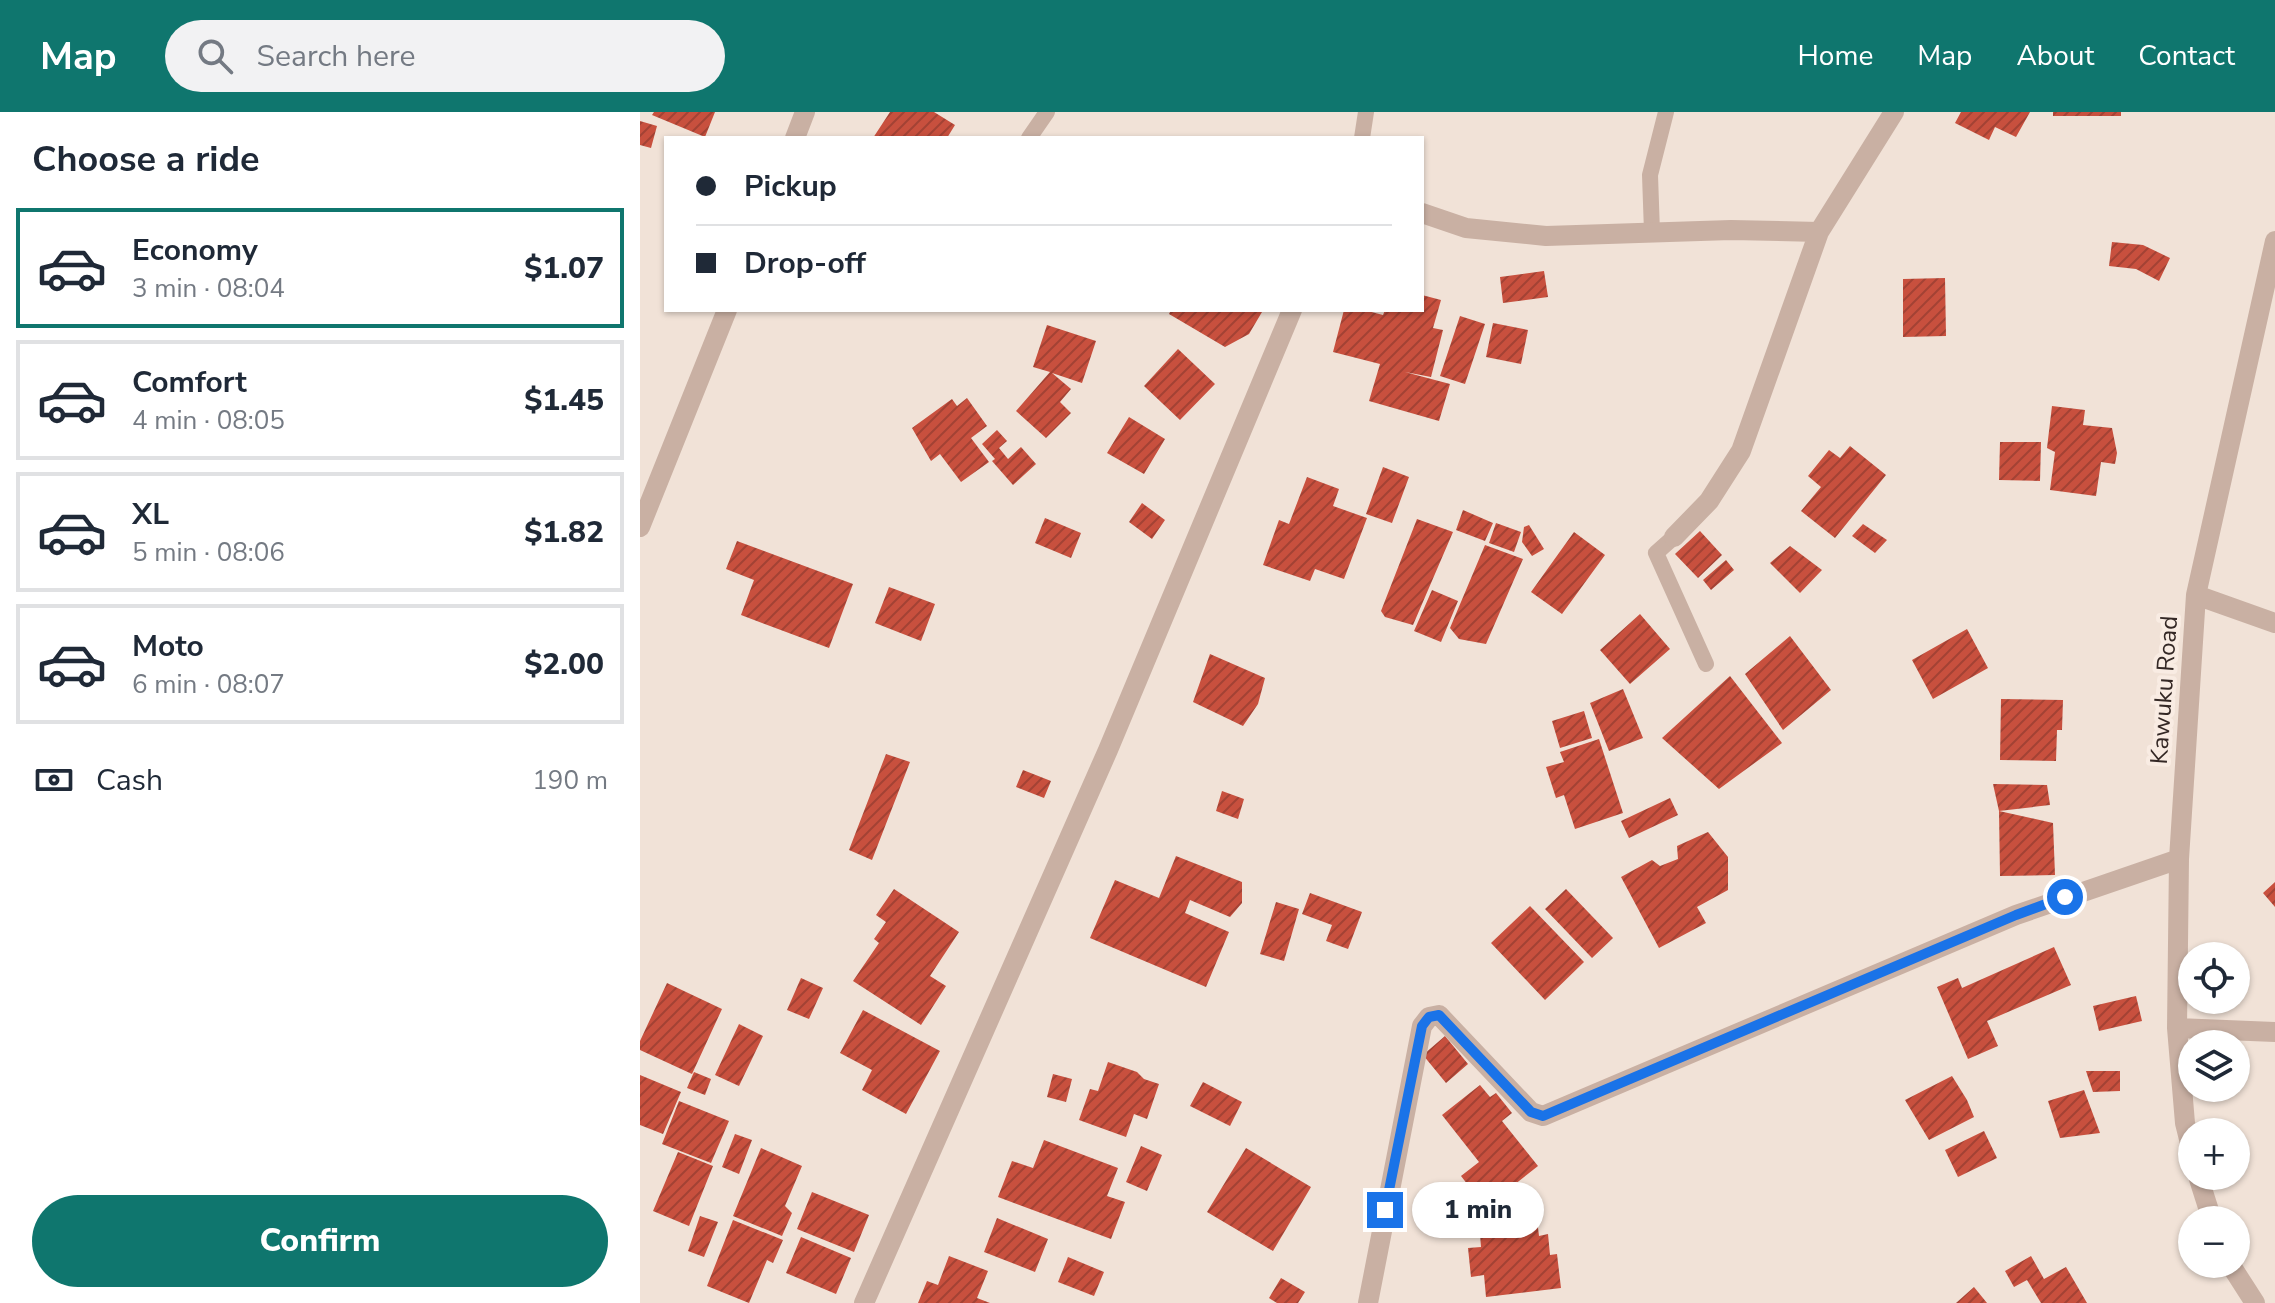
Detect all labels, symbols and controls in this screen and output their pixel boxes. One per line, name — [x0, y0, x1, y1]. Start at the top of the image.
search box — [165, 20, 725, 92]
text: Map — [40, 31, 117, 82]
icon: search — [193, 34, 237, 78]
text: Search here — [257, 36, 416, 77]
text: Home — [1798, 37, 1873, 75]
text: Map — [1917, 37, 1972, 75]
text: About — [2016, 37, 2094, 75]
text: Contact — [2138, 37, 2235, 75]
text: Choose a ride — [32, 135, 260, 184]
text: Pickup — [744, 166, 837, 207]
text: Economy — [132, 230, 258, 271]
icon: car — [36, 232, 108, 304]
text: Drop-off — [744, 243, 866, 284]
text: $1.07 — [524, 248, 604, 289]
text: 3 min · 08:04 — [132, 271, 285, 306]
text: Comfort — [132, 362, 247, 403]
icon: car — [36, 364, 108, 436]
text: $1.45 — [524, 380, 604, 421]
text: 4 min · 08:05 — [132, 403, 285, 438]
text: XL — [132, 494, 169, 535]
icon: car — [36, 496, 108, 568]
text: $1.82 — [524, 512, 604, 553]
text: 5 min · 08:06 — [132, 535, 285, 570]
street label: Kawuku Road — [2143, 615, 2185, 765]
text: Moto — [132, 626, 204, 667]
icon: car — [36, 628, 108, 700]
text: $2.00 — [524, 644, 604, 685]
text: 6 min · 08:07 — [132, 667, 285, 702]
icon: cash — [32, 758, 76, 802]
text: Cash — [96, 760, 163, 801]
text: 190 m — [532, 763, 608, 798]
route start — [2047, 879, 2083, 915]
map controls — [2178, 942, 2250, 1278]
button: locate — [2178, 942, 2250, 1014]
button: layers — [2178, 1030, 2250, 1102]
button: + — [2178, 1118, 2250, 1190]
callout: 1 min — [1413, 1182, 1545, 1238]
route end — [1367, 1192, 1403, 1228]
text: 1 min — [1444, 1192, 1512, 1227]
button: Confirm — [32, 1195, 608, 1287]
button: − — [2178, 1206, 2250, 1278]

